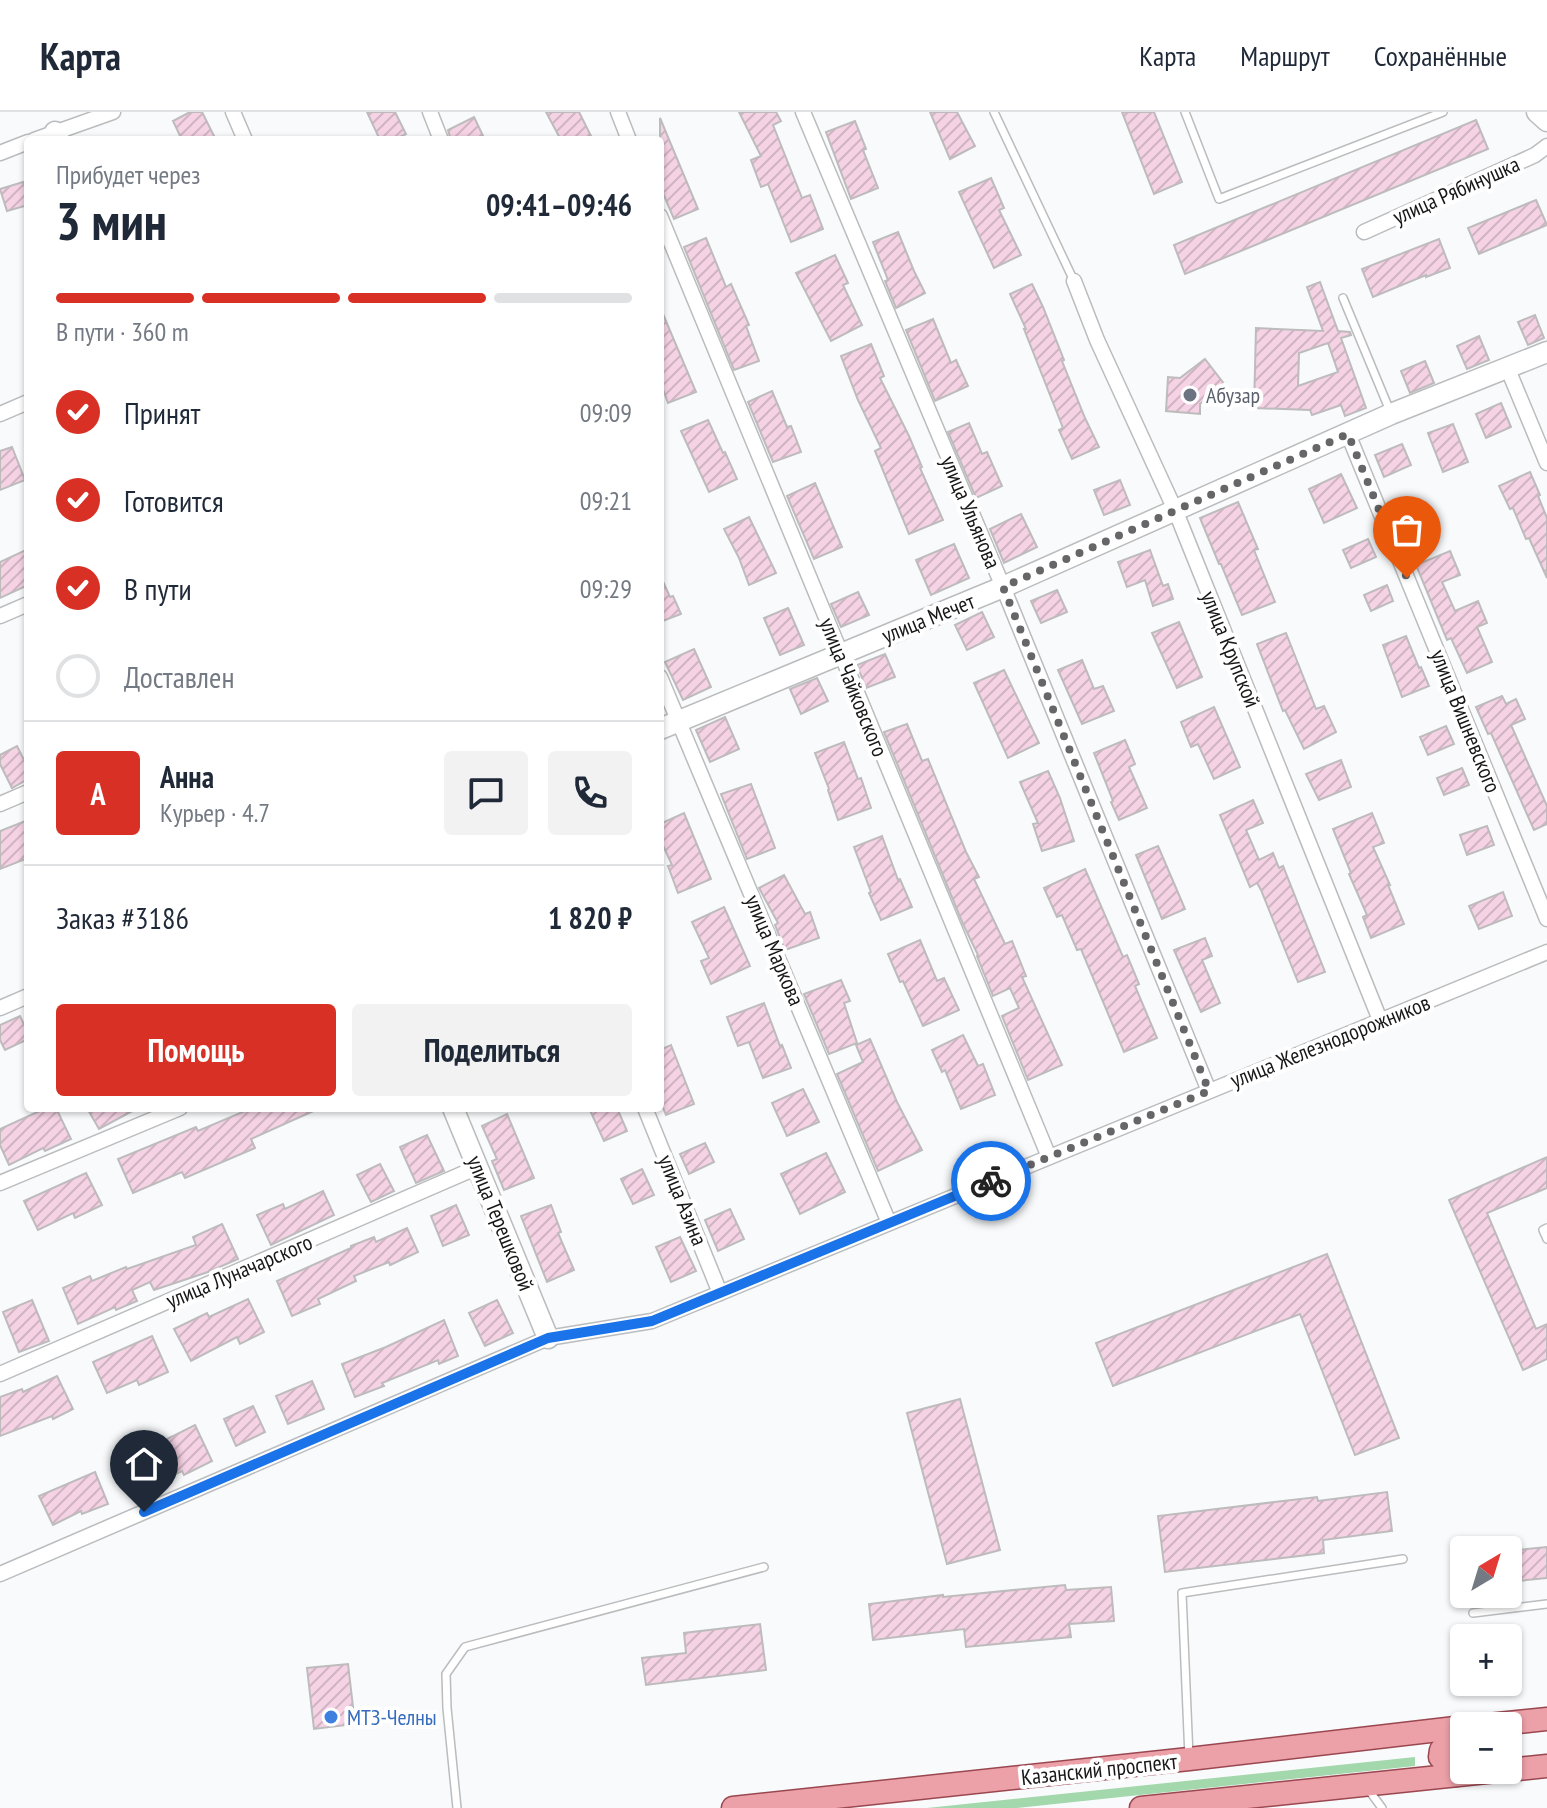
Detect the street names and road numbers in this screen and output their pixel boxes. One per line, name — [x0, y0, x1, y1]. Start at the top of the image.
street label: улица Рябинушка — [1388, 150, 1524, 230]
street label: улица Ульянова — [935, 451, 1007, 573]
street label: улица Мечет — [877, 586, 979, 649]
street label: улица Крупской — [1195, 587, 1267, 711]
street label: улица Чайковского — [813, 614, 895, 760]
street label: улица Вишневского — [1425, 645, 1507, 797]
street label: улица Маркова — [739, 890, 811, 1010]
street label: улица Железнодорожников — [1226, 988, 1434, 1094]
street label: улица Терешковой — [461, 1151, 541, 1295]
street label: улица Азина — [652, 1151, 714, 1249]
street label: улица Луначарского — [162, 1228, 316, 1314]
street label: Казанский проспект — [1020, 1747, 1179, 1791]

